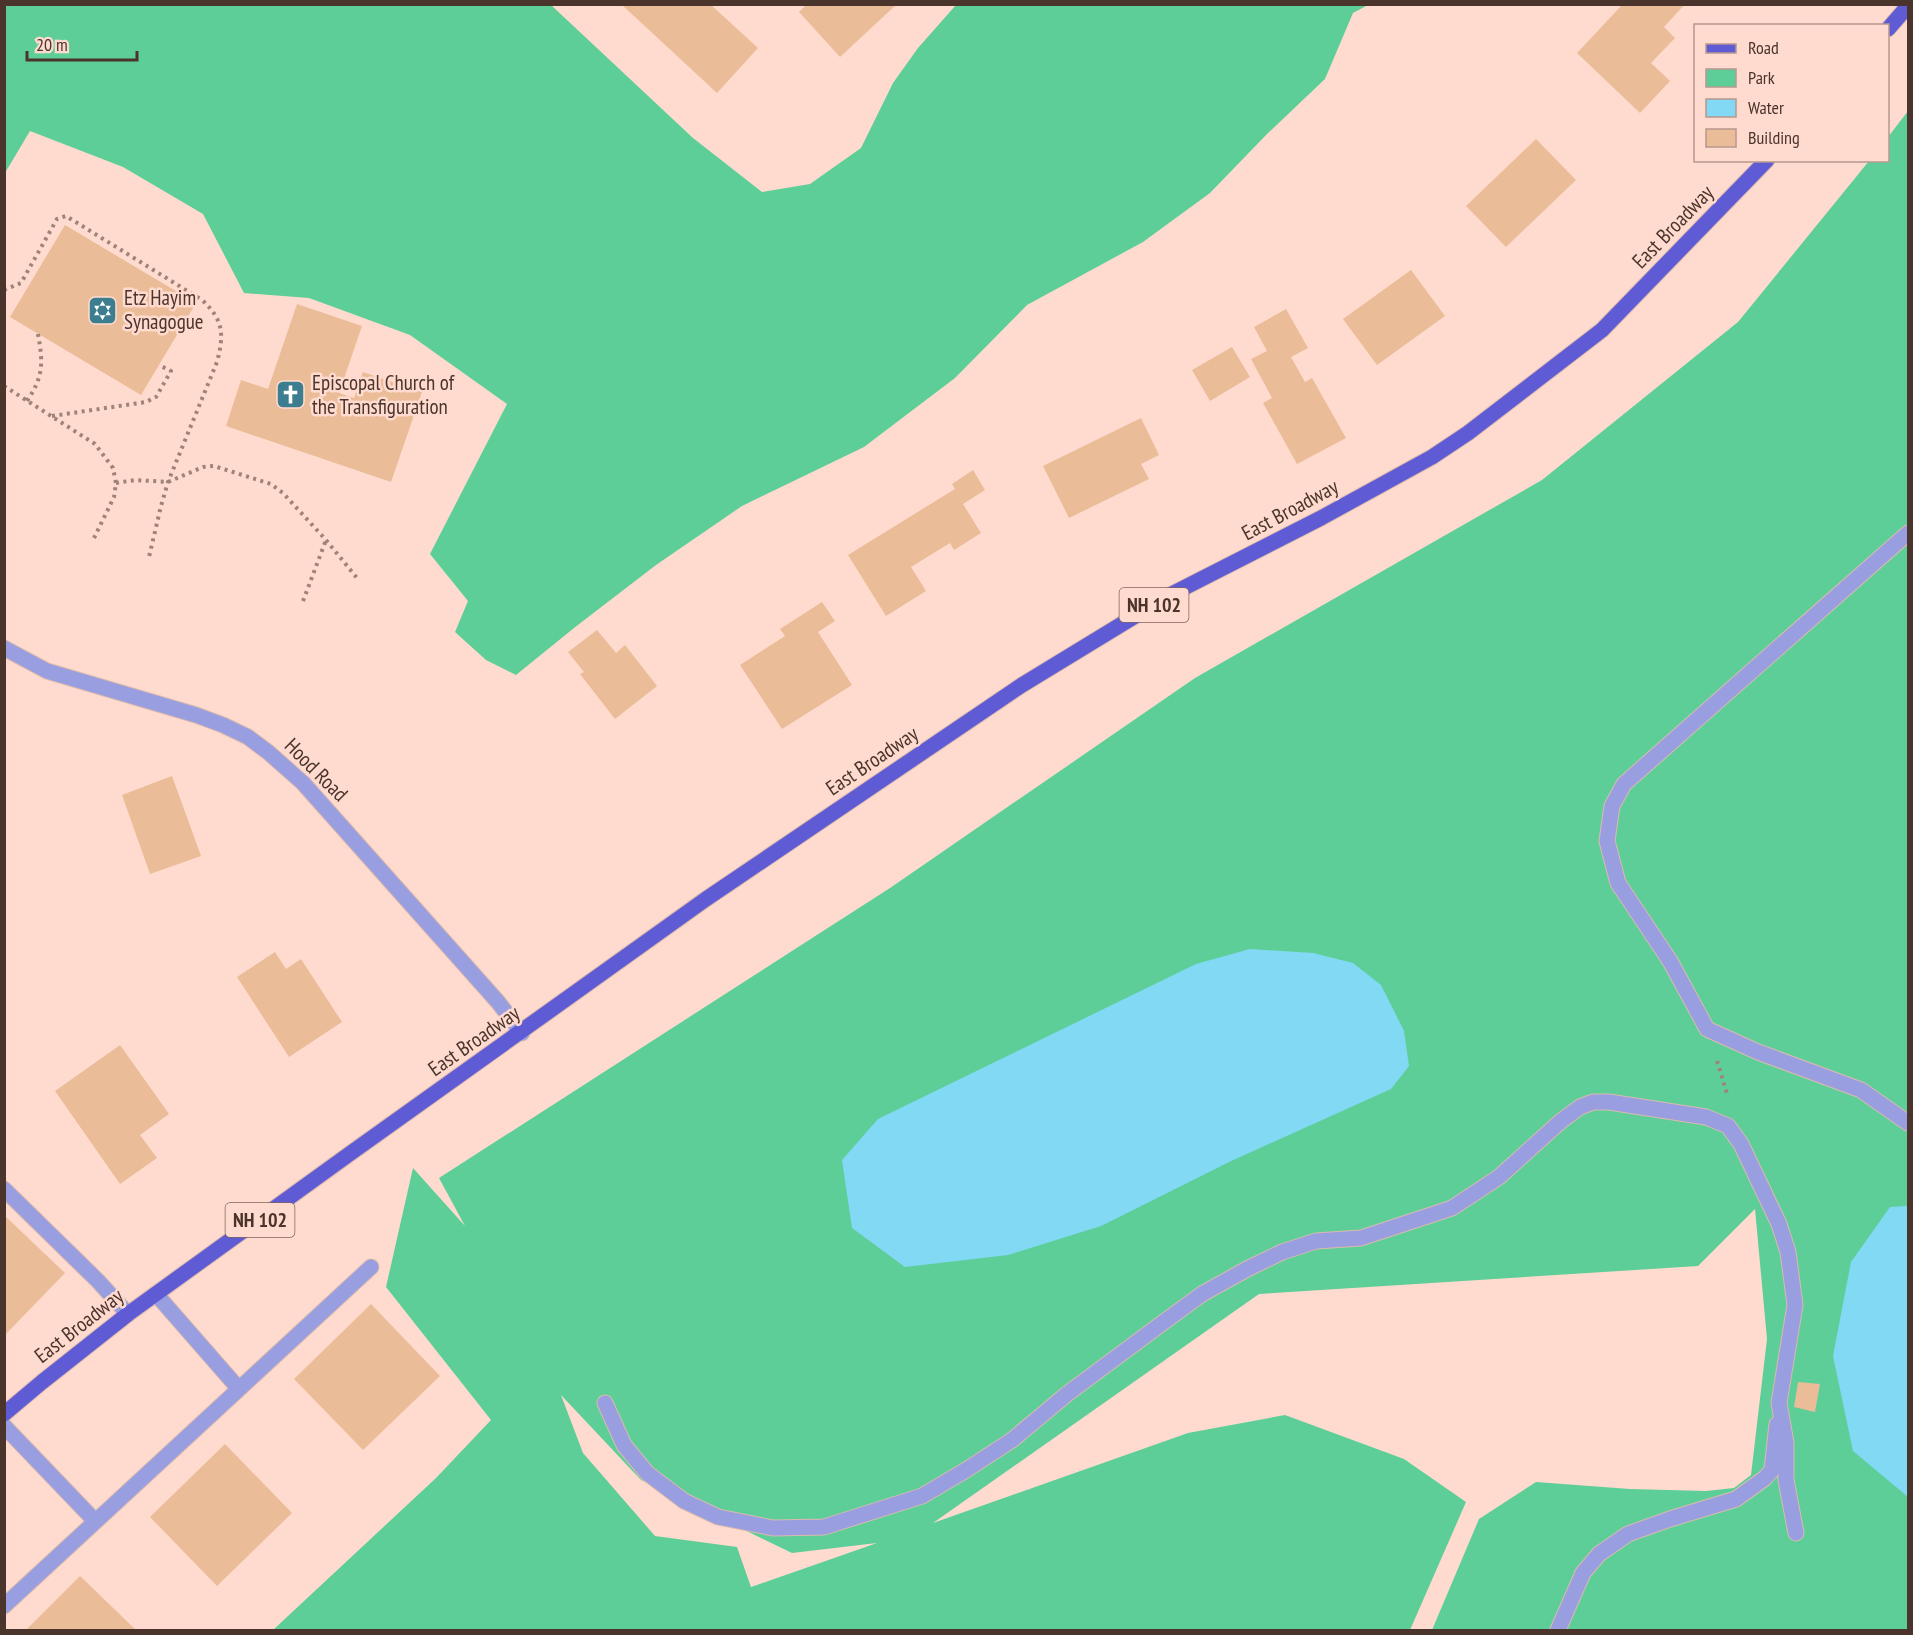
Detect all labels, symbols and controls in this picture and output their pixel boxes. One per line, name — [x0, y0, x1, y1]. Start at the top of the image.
scale bar — [27, 24, 136, 62]
legend — [1694, 24, 1889, 162]
text: 20 m — [36, 33, 68, 56]
text: Road — [1748, 36, 1779, 59]
text: Park — [1748, 66, 1775, 89]
text: Water — [1748, 96, 1784, 119]
text: Building — [1748, 126, 1800, 149]
street label: East Broadway — [1626, 179, 1719, 274]
place label: Etz Hayim Synagogue — [124, 284, 204, 335]
synagogue icon: Etz Hayim Synagogue — [87, 294, 119, 326]
place label: Episcopal Church of the Transfiguration — [312, 369, 455, 420]
church icon: Episcopal Church of the Transfiguration — [275, 379, 307, 411]
street label: East Broadway — [1237, 473, 1343, 546]
road number: NH 102 — [1120, 588, 1188, 622]
street label: East Broadway — [820, 720, 923, 801]
street label: Hood Road — [279, 732, 354, 807]
street label: East Broadway — [423, 999, 525, 1082]
road number: NH 102 — [226, 1203, 294, 1237]
street label: East Broadway — [29, 1282, 129, 1369]

